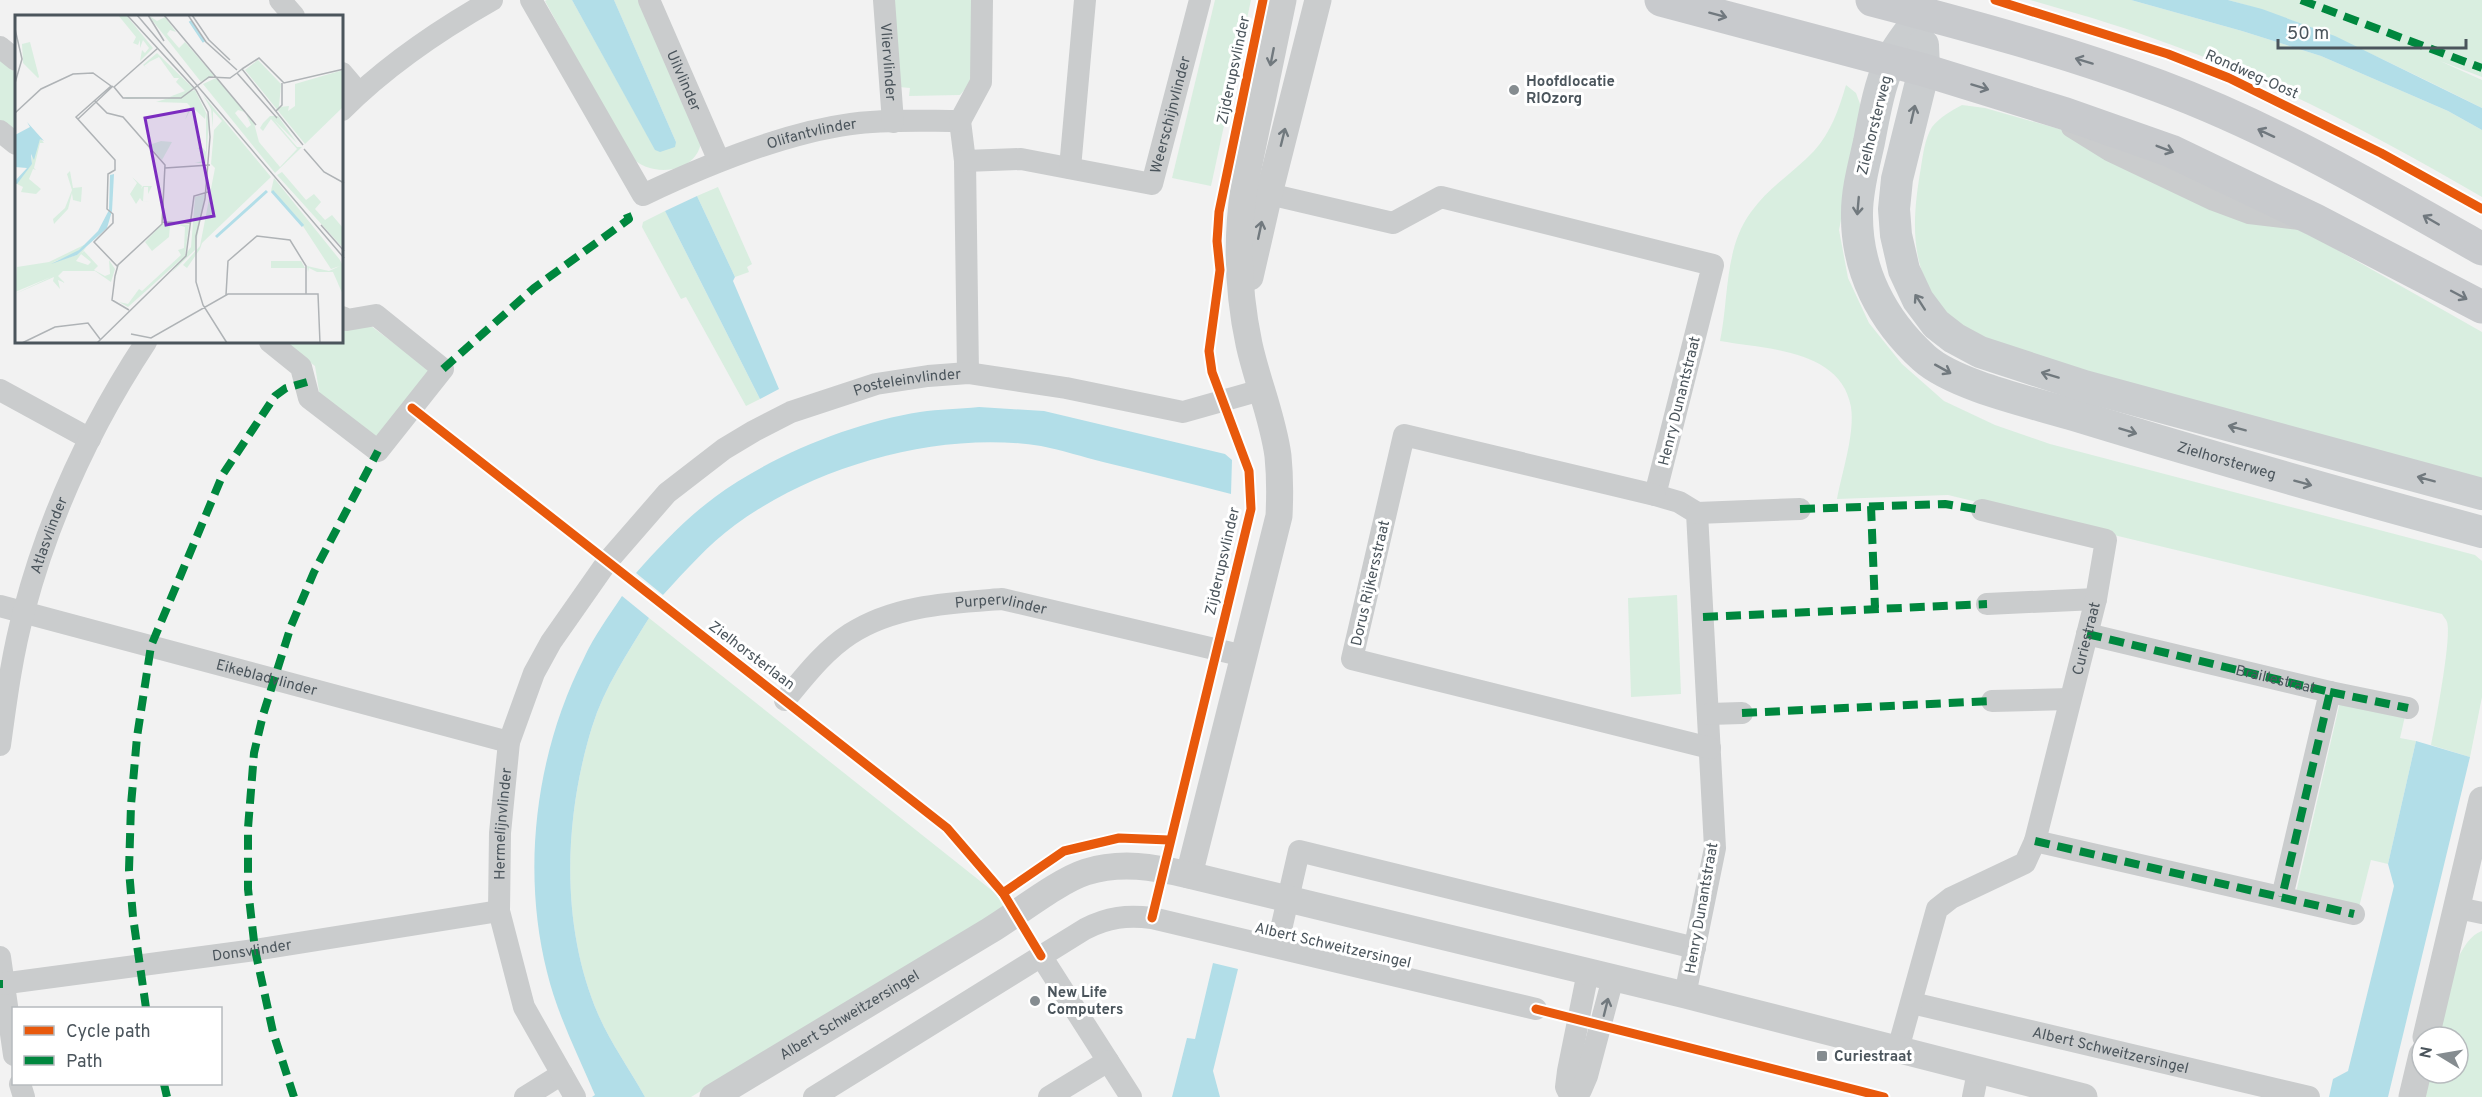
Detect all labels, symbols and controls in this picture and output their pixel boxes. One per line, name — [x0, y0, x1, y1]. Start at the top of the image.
one-way arrow — [1708, 10, 1727, 22]
scale bar — [2278, 12, 2466, 50]
street label: Zijderupsvlinder — [1214, 14, 1255, 126]
inset map — [15, 15, 344, 344]
street label: Vliervlinder — [875, 22, 899, 102]
text: 50 m — [2287, 23, 2329, 46]
street label: Rondweg-Oost — [2202, 46, 2301, 104]
one-way arrow — [1266, 47, 1277, 67]
street label: Uilvlinder — [661, 48, 704, 115]
street label: Weerschijnvlinder — [1147, 54, 1196, 176]
one-way arrow — [2075, 55, 2094, 66]
place label: Hoofdlocatie RIOzorg — [1526, 73, 1615, 109]
street label: Zielhorsterweg — [1854, 74, 1897, 177]
one-way arrow — [1970, 82, 1989, 93]
marker: Hoofdlocatie RIOzorg — [1507, 83, 1521, 97]
one-way arrow — [1908, 105, 1920, 124]
street label: Olifantvlinder — [765, 115, 858, 155]
one-way arrow — [2257, 126, 2275, 138]
one-way arrow — [1278, 128, 1290, 147]
one-way arrow — [2155, 144, 2173, 155]
one-way arrow — [1852, 195, 1863, 215]
one-way arrow — [2423, 213, 2440, 225]
one-way arrow — [1255, 221, 1266, 240]
one-way arrow — [2450, 289, 2467, 301]
one-way arrow — [1914, 294, 1926, 311]
street label: Henry Dunantstraat — [1655, 335, 1706, 468]
one-way arrow — [1934, 364, 1951, 376]
street label: Posteleinvlinder — [851, 366, 962, 402]
one-way arrow — [2041, 369, 2060, 380]
one-way arrow — [2228, 421, 2247, 433]
one-way arrow — [2118, 427, 2137, 438]
street label: Zielhorsterweg — [2175, 439, 2278, 485]
one-way arrow — [2416, 472, 2435, 484]
one-way arrow — [2293, 478, 2312, 489]
street label: Atlasvlinder — [27, 494, 73, 576]
street label: Zijderupsvlinder — [1202, 505, 1245, 617]
street label: Dorus Rijkersstraat — [1348, 519, 1395, 648]
street label: Purpervlinder — [954, 591, 1049, 620]
street label: Curiestraat — [2069, 600, 2106, 677]
street label: Zielhorsterlaan — [704, 618, 798, 695]
street label: Eikebladvlinder — [214, 656, 319, 701]
street label: Braillestraat — [2233, 662, 2317, 699]
street label: Hermelijnvlinder — [491, 767, 517, 880]
street label: Henry Dunantstraat — [1682, 841, 1723, 975]
street label: Albert Schweitzersingel — [1253, 919, 1413, 974]
street label: Donsvlinder — [211, 936, 293, 967]
street label: Albert Schweitzersingel — [776, 967, 923, 1065]
place label: New Life Computers — [1047, 984, 1123, 1020]
marker: New Life Computers — [1028, 994, 1042, 1008]
one-way arrow — [1601, 998, 1612, 1017]
legend — [12, 1007, 222, 1085]
text: Cycle path — [66, 1021, 151, 1044]
street label: Albert Schweitzersingel — [2030, 1024, 2190, 1079]
north arrow — [2410, 1025, 2470, 1085]
text: N — [2416, 1045, 2438, 1060]
place label: Curiestraat — [1834, 1048, 1912, 1067]
marker: Curiestraat — [1815, 1049, 1829, 1063]
text: Path — [66, 1051, 103, 1074]

